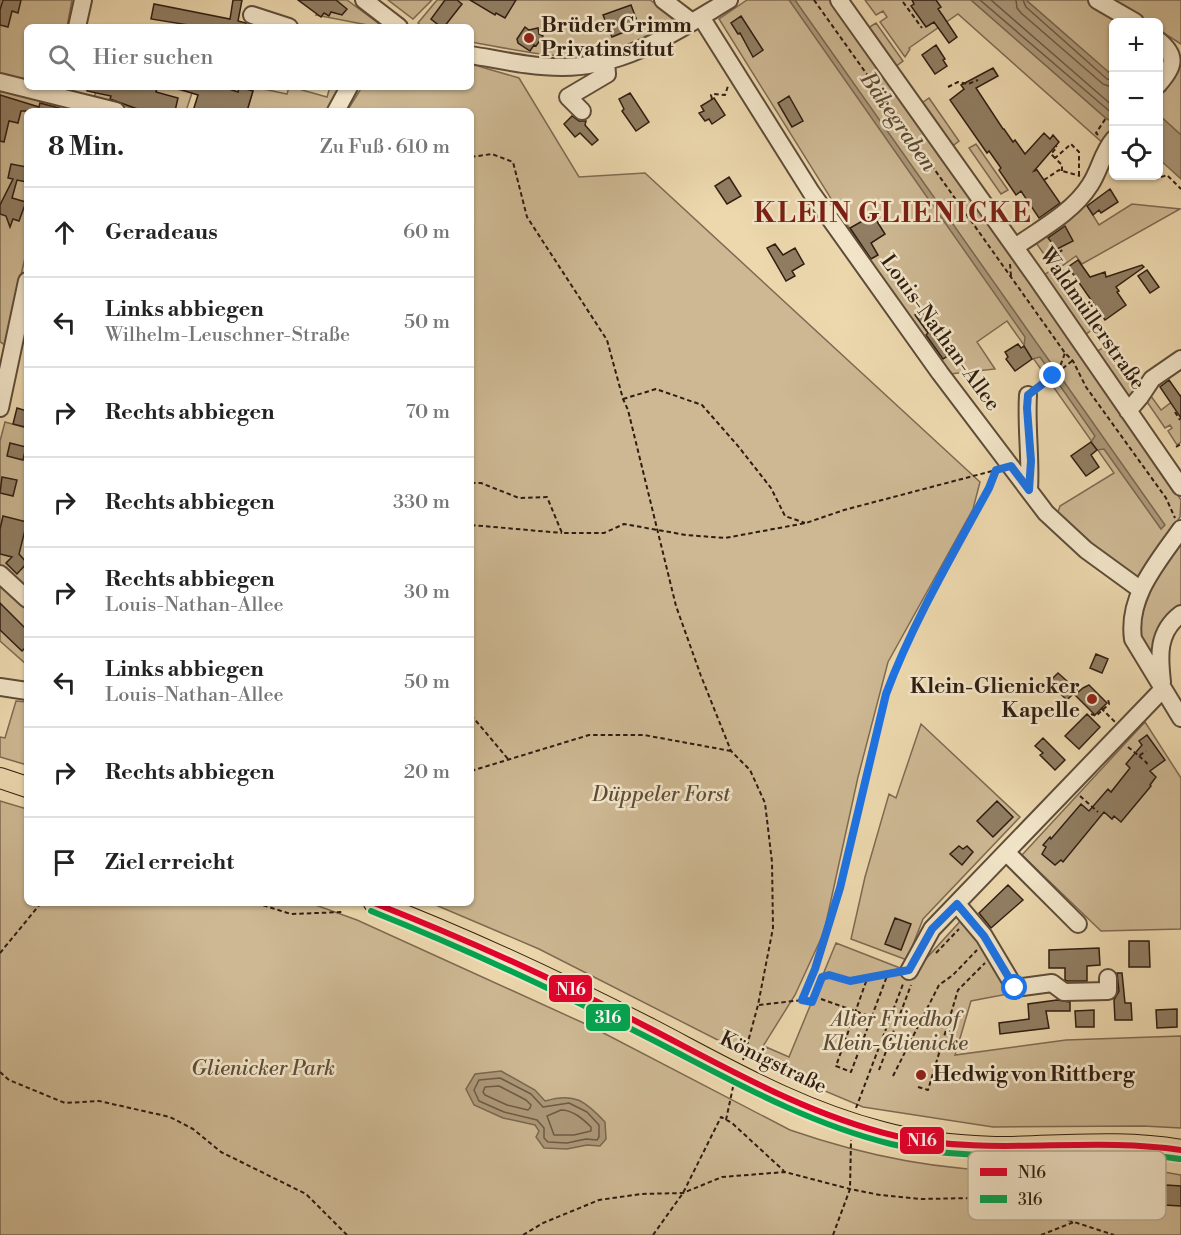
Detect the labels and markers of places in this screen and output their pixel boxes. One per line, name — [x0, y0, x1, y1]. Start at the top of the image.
place label: Brüder Grimm Privatinstitut — [541, 13, 692, 63]
marker: Brüder Grimm Privatinstitut — [522, 31, 536, 45]
place label: Klein-Glienicker Kapelle — [910, 674, 1080, 724]
marker: Klein-Glienicker Kapelle — [1085, 692, 1099, 706]
place label: Hedwig von Rittberg — [933, 1062, 1136, 1088]
marker: Hedwig von Rittberg — [914, 1068, 928, 1082]

